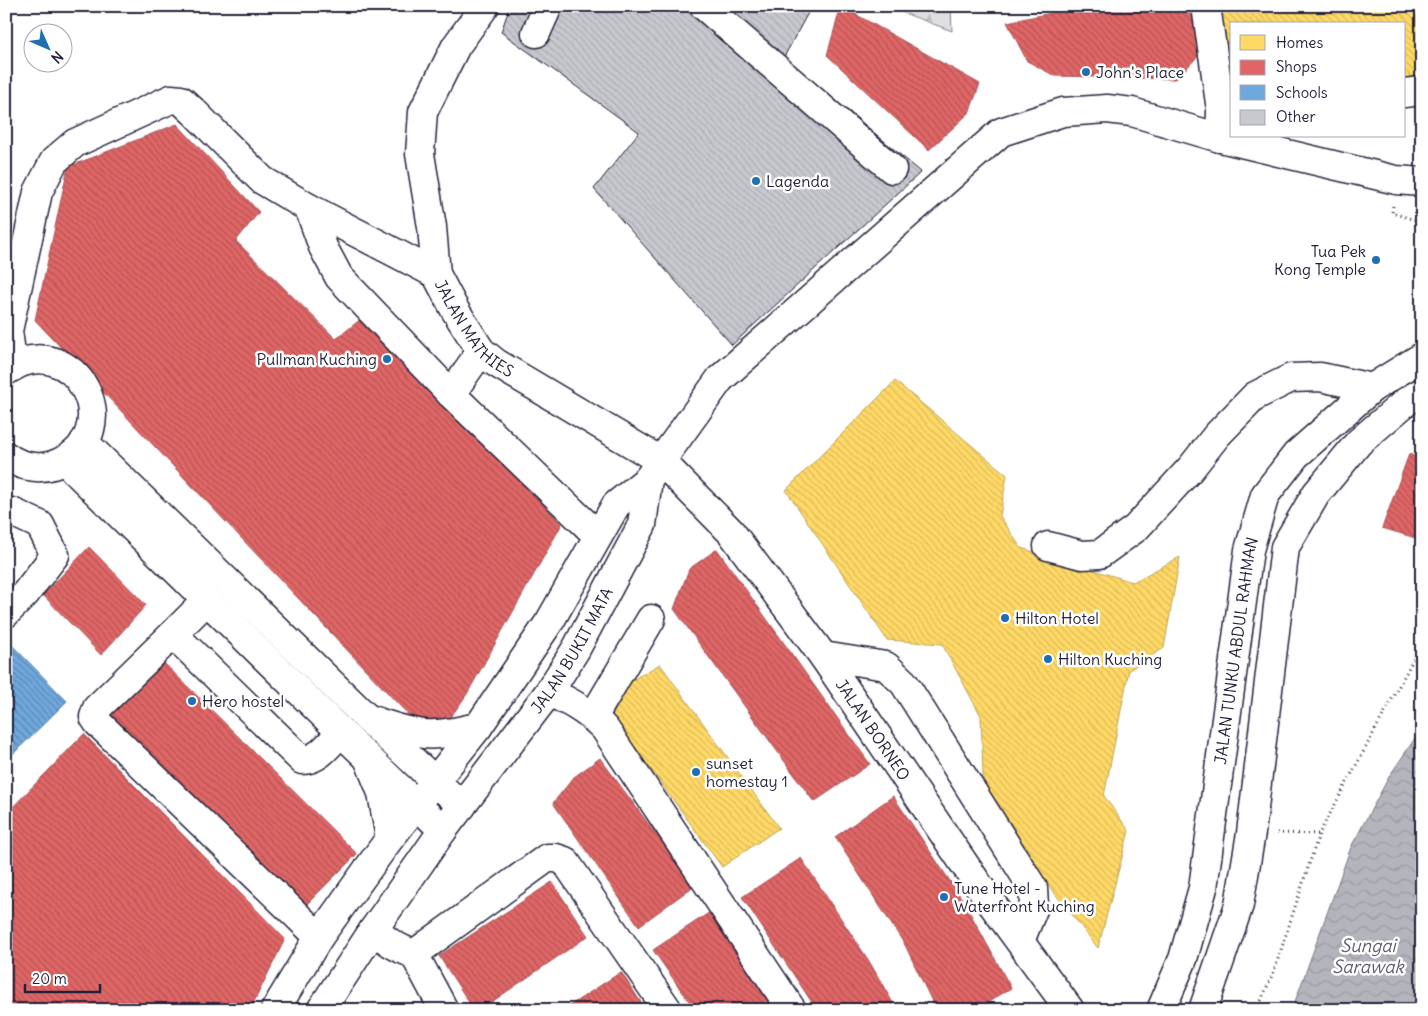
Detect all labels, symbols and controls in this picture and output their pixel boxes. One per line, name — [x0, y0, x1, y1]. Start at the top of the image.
north arrow — [22, 22, 72, 72]
legend — [1230, 22, 1406, 138]
text: Homes — [1276, 33, 1323, 52]
text: N — [47, 47, 67, 67]
text: Shops — [1276, 57, 1317, 76]
place label: John's Place — [1096, 62, 1184, 82]
marker: John's Place — [1080, 66, 1092, 78]
text: Schools — [1276, 83, 1328, 102]
text: Other — [1276, 107, 1316, 126]
place label: Lagenda — [766, 171, 829, 191]
marker: Lagenda — [750, 175, 762, 187]
place label: Tua Pek Kong Temple — [1274, 241, 1366, 279]
marker: Tua Pek Kong Temple — [1370, 254, 1382, 266]
street label: JALAN MATHIES — [431, 276, 518, 381]
place label: Pullman Kuching — [257, 349, 377, 369]
marker: Pullman Kuching — [381, 353, 393, 365]
street label: JALAN TUNKU ABDUL RAHMAN — [1210, 535, 1262, 765]
street label: JALAN BUKIT MATA — [526, 584, 617, 717]
place label: Hilton Hotel — [1015, 608, 1099, 628]
marker: Hilton Hotel — [999, 612, 1011, 624]
place label: Hilton Kuching — [1058, 649, 1162, 669]
marker: Hilton Kuching — [1042, 653, 1054, 665]
street label: JALAN BORNEO — [832, 675, 915, 784]
place label: Hero hostel — [202, 691, 284, 711]
marker: Hero hostel — [186, 695, 198, 707]
place label: sunset homestay 1 — [706, 753, 788, 791]
marker: sunset homestay 1 — [690, 766, 702, 778]
place label: Tune Hotel - Waterfront Kuching — [954, 878, 1095, 916]
marker: Tune Hotel - Waterfront Kuching — [938, 891, 950, 903]
water label: Sungai Sarawak — [1332, 934, 1405, 978]
scale bar — [25, 961, 100, 993]
text: 20 m — [32, 969, 67, 988]

